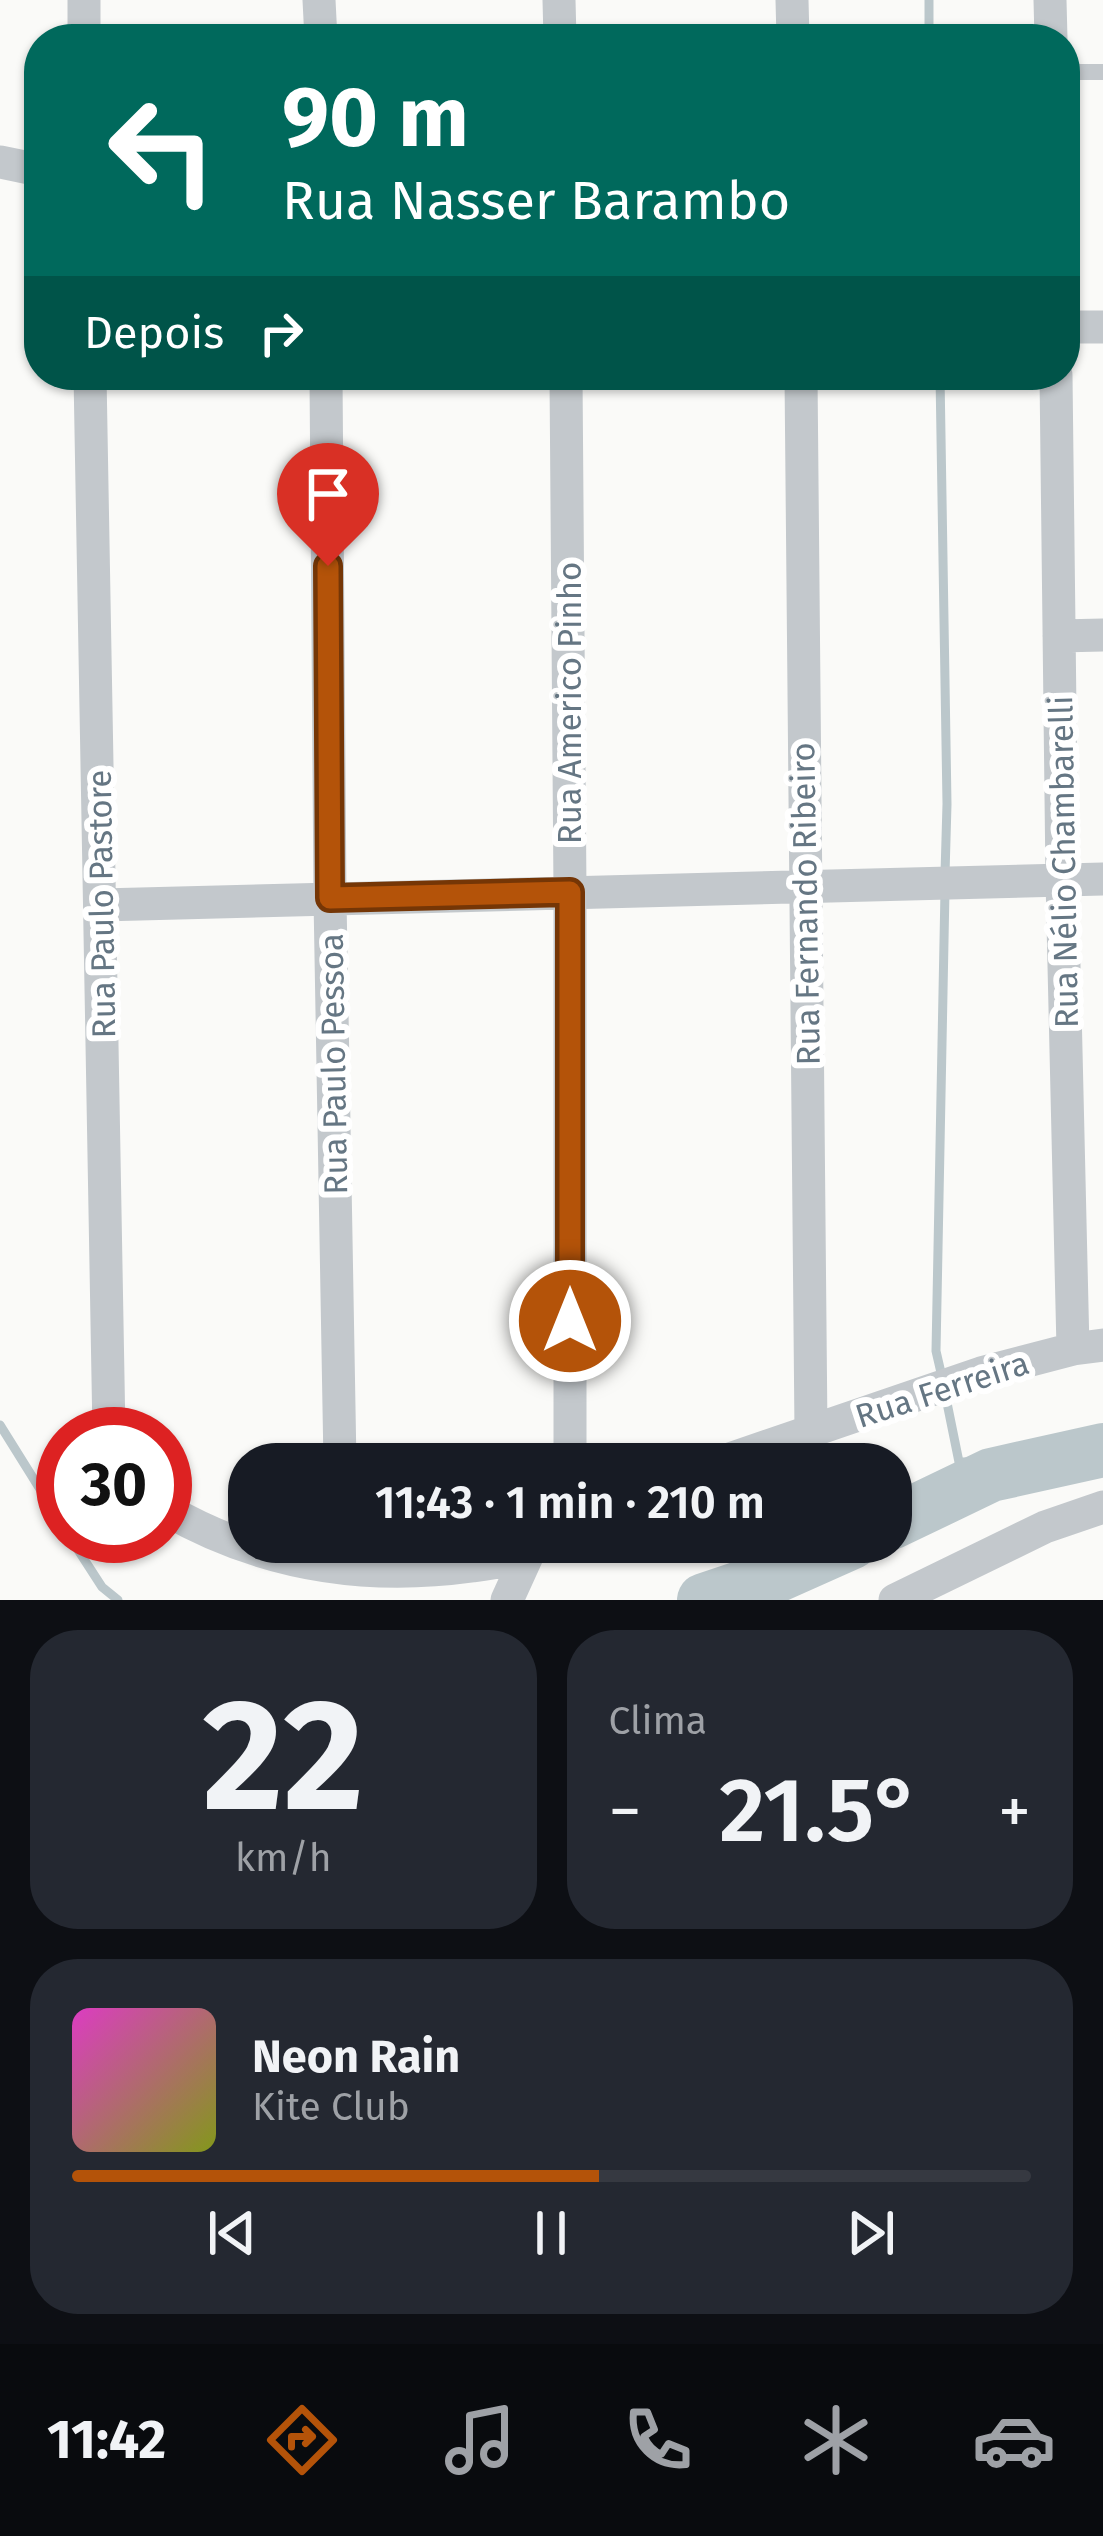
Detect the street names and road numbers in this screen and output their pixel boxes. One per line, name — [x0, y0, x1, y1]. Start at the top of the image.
street label: Rua Americo Pinho — [550, 562, 590, 844]
street label: Rua Nélio Chambarelli — [1041, 695, 1087, 1029]
street label: Rua Fernando Ribeiro — [783, 742, 829, 1066]
street label: Rua Paulo Pastore — [80, 769, 124, 1039]
street label: Rua Paulo Pessoa — [312, 933, 356, 1195]
street label: Rua Ferreira — [850, 1343, 1034, 1437]

